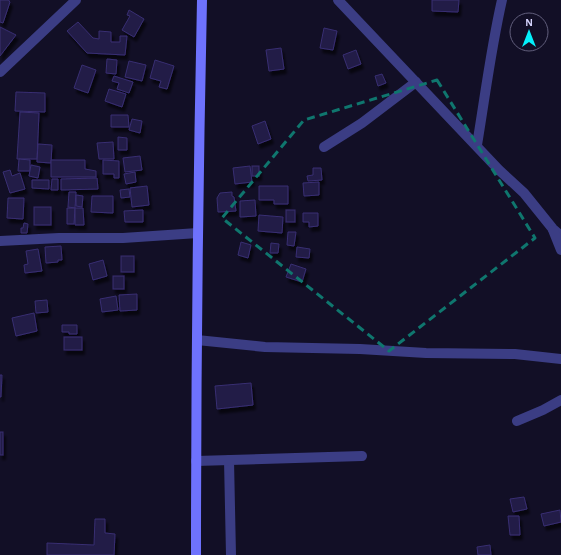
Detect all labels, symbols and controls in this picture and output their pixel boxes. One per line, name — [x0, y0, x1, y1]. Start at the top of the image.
north arrow — [509, 12, 549, 52]
text: N — [525, 17, 533, 28]

